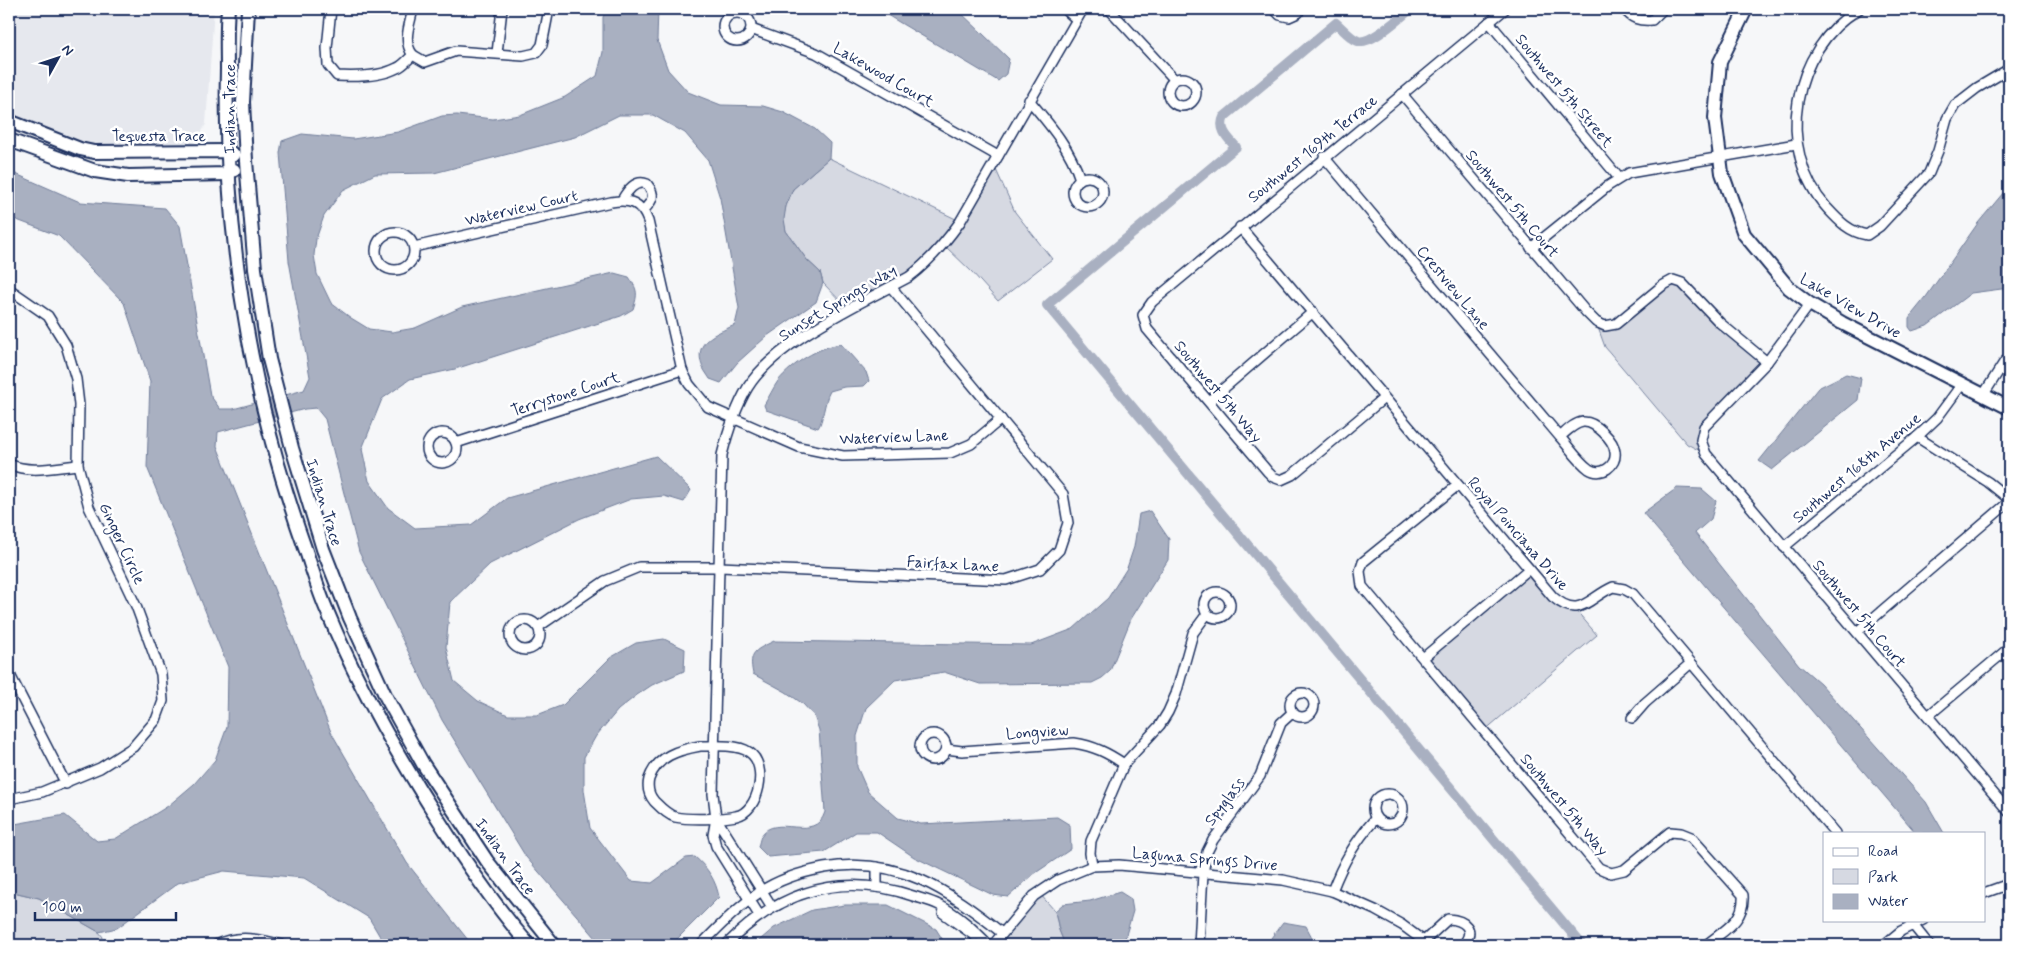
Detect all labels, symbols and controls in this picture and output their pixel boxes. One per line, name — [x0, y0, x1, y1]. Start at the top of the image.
street label: Southwest 5th Street — [1510, 30, 1618, 153]
north arrow — [32, 32, 82, 82]
street label: Lakewood Court — [829, 38, 938, 113]
text: N — [57, 41, 77, 60]
street label: Indian Trace — [220, 64, 241, 154]
street label: Southwest 169th Terrace — [1244, 90, 1382, 208]
street label: Tequesta Trace — [112, 126, 207, 147]
street label: Southwest 5th Court — [1460, 146, 1564, 263]
street label: Waterview Court — [463, 185, 580, 232]
street label: Crestview Lane — [1411, 241, 1494, 335]
street label: Sunset Springs Way — [775, 260, 901, 348]
street label: Lake View Drive — [1796, 269, 1905, 344]
street label: Southwest 5th Way — [1169, 336, 1267, 448]
street label: Terrystone Court — [508, 367, 623, 422]
street label: Southwest 168th Avenue — [1788, 408, 1926, 528]
street label: Waterview Lane — [839, 425, 950, 450]
street label: Indian Trace — [300, 456, 347, 549]
street label: Royal Poinciana Drive — [1463, 473, 1573, 596]
street label: Ginger Circle — [93, 499, 150, 589]
street label: Fairfax Lane — [906, 552, 1000, 577]
street label: Southwest 5th Court — [1807, 556, 1911, 673]
street label: Longview — [1005, 720, 1069, 746]
street label: Southwest 5th Way — [1515, 749, 1613, 861]
street label: Spyglass — [1200, 773, 1250, 830]
street label: Indian Trace — [470, 814, 540, 900]
legend — [1823, 832, 1986, 922]
text: Road — [1868, 842, 1898, 862]
street label: Laguna Springs Drive — [1131, 843, 1278, 877]
text: Park — [1868, 868, 1898, 888]
scale bar — [35, 889, 176, 921]
text: Water — [1868, 892, 1908, 912]
text: 100 m — [42, 898, 82, 918]

